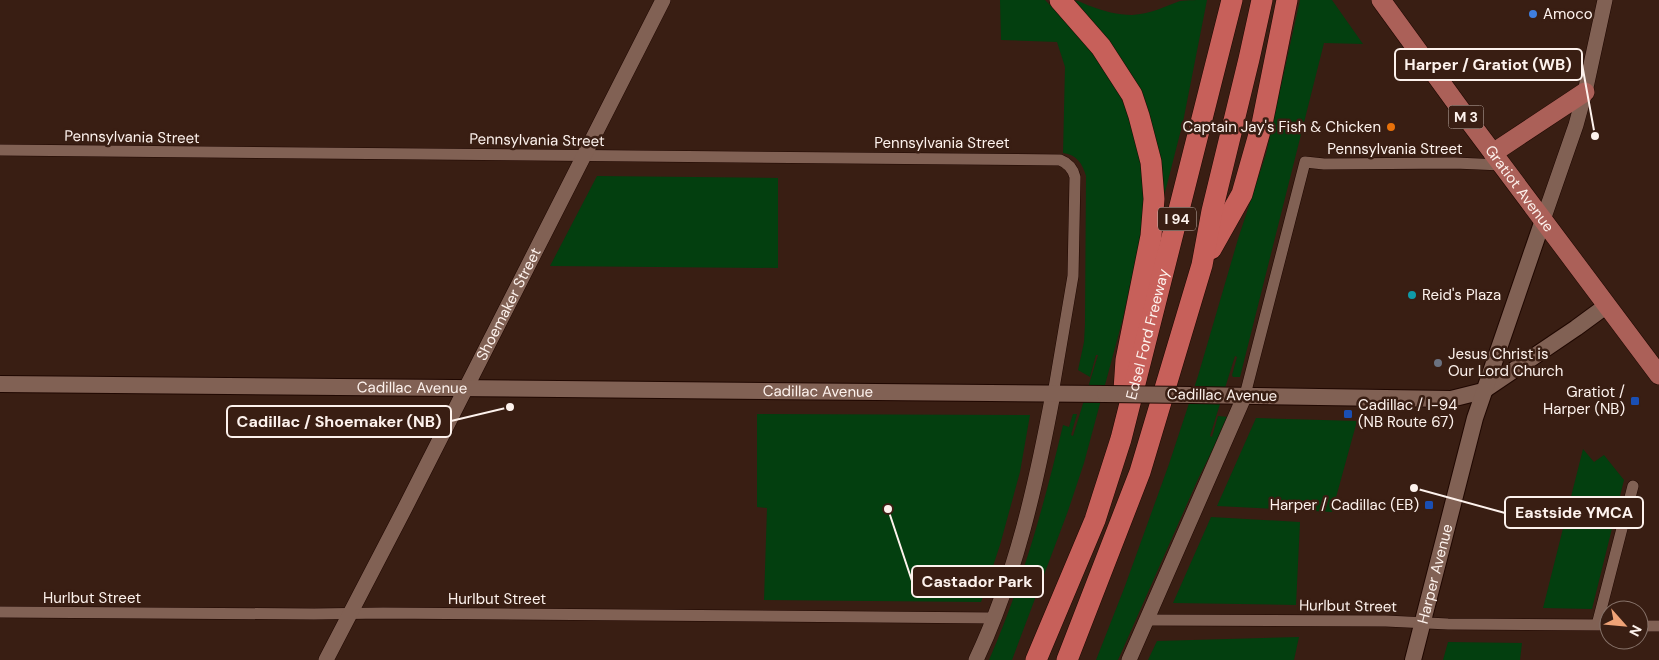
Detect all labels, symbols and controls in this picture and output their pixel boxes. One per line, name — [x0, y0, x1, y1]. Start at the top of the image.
place label: Amoco — [1543, 4, 1593, 24]
marker: Amoco — [1527, 8, 1539, 20]
callout: Harper / Gratiot (WB) — [1395, 49, 1582, 80]
text: Harper / Gratiot (WB) — [1404, 54, 1572, 75]
road number: M 3 — [1448, 105, 1484, 128]
place label: Captain Jay's Fish & Chicken — [1183, 117, 1381, 137]
marker: Captain Jay's Fish & Chicken — [1385, 121, 1397, 133]
street label: Pennsylvania Street — [64, 126, 200, 148]
street label: Pennsylvania Street — [469, 129, 605, 151]
street label: Pennsylvania Street — [874, 133, 1010, 153]
street label: Pennsylvania Street — [1327, 139, 1463, 159]
street label: Gratiot Avenue — [1480, 141, 1559, 236]
road number: I 94 — [1158, 208, 1196, 230]
street label: Shoemaker Street — [472, 244, 546, 364]
street label: Edsel Ford Freeway — [1121, 266, 1174, 402]
place label: Reid's Plaza — [1422, 285, 1501, 305]
marker: Reid's Plaza — [1406, 289, 1418, 301]
place label: Jesus Christ is Our Lord Church — [1448, 344, 1563, 381]
marker: Jesus Christ is Our Lord Church — [1432, 357, 1444, 369]
street label: Cadillac Avenue — [357, 377, 467, 398]
street label: Cadillac Avenue — [763, 381, 873, 402]
place label: Gratiot / Harper (NB) — [1543, 382, 1625, 419]
street label: Cadillac Avenue — [1167, 384, 1277, 406]
place label: Cadillac / I-94 (NB Route 67) — [1358, 395, 1457, 432]
marker: Gratiot / Harper (NB) — [1629, 395, 1641, 407]
callout: Cadillac / Shoemaker (NB) — [227, 406, 451, 437]
marker: Cadillac / I-94 (NB Route 67) — [1342, 408, 1354, 420]
text: Cadillac / Shoemaker (NB) — [237, 411, 441, 432]
place label: Harper / Cadillac (EB) — [1270, 495, 1419, 515]
callout: Eastside YMCA — [1505, 497, 1643, 528]
marker: Harper / Cadillac (EB) — [1423, 499, 1435, 511]
text: Eastside YMCA — [1515, 502, 1633, 523]
street label: Harper Avenue — [1413, 522, 1457, 626]
callout: Castador Park — [912, 566, 1043, 597]
text: Castador Park — [922, 571, 1033, 592]
street label: Hurlbut Street — [43, 588, 141, 608]
street label: Hurlbut Street — [448, 589, 546, 609]
street label: Hurlbut Street — [1299, 595, 1397, 617]
north arrow — [1599, 600, 1649, 650]
text: N — [1625, 622, 1646, 640]

